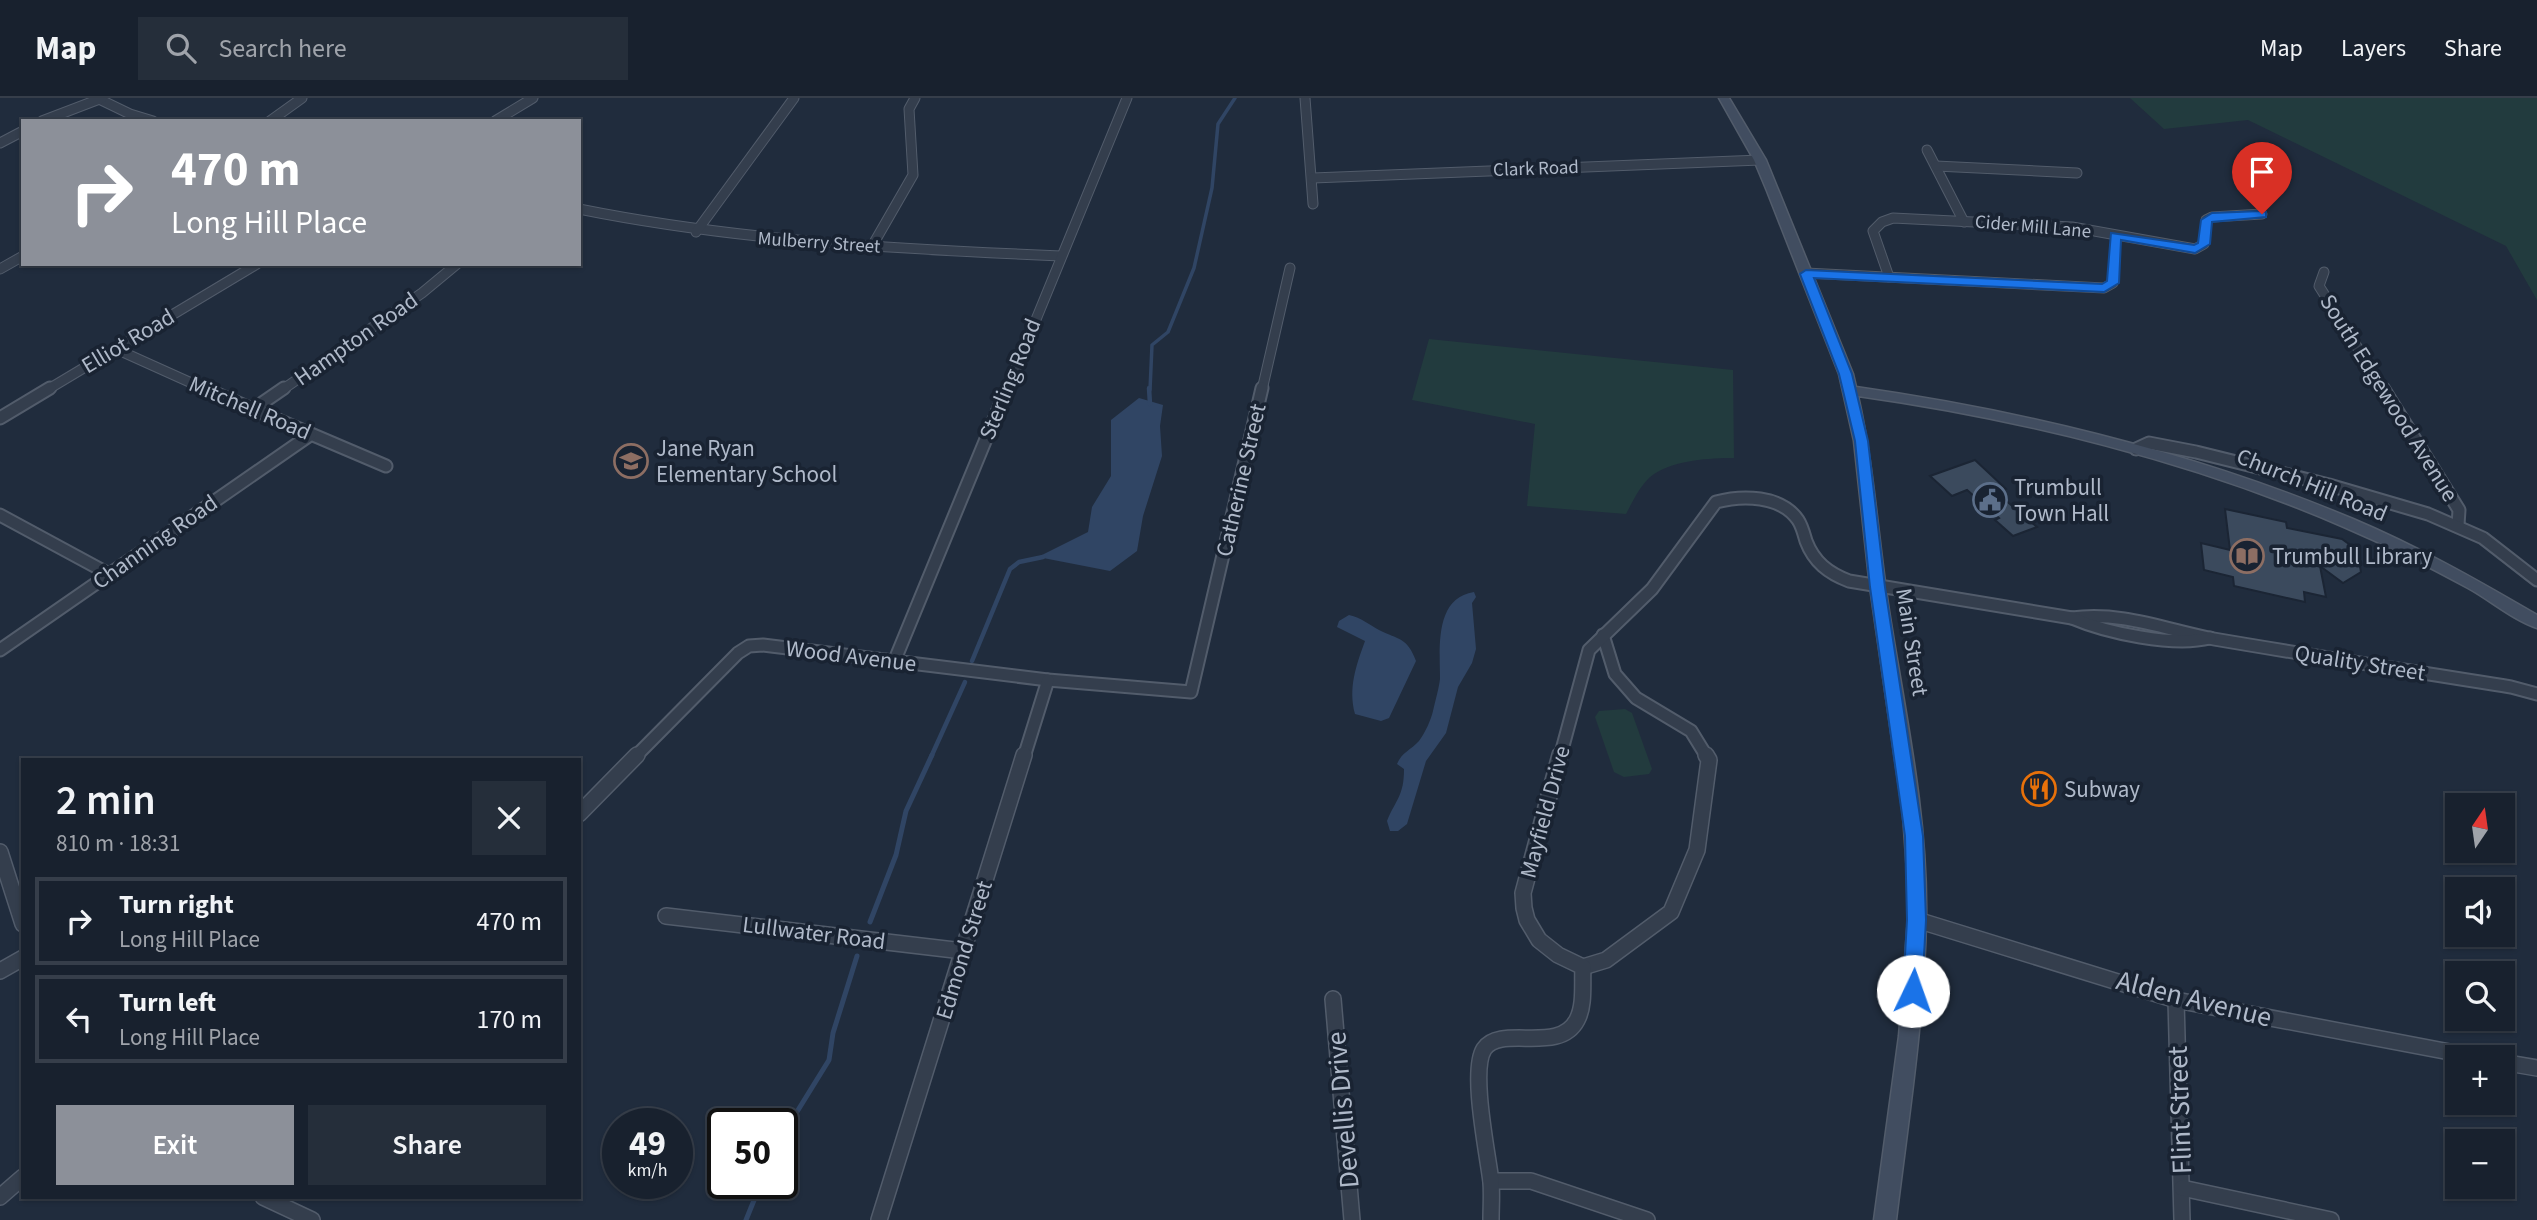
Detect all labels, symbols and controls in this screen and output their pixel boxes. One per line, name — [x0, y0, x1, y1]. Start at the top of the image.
search box — [138, 17, 628, 80]
text: Map — [35, 25, 96, 72]
icon: search — [162, 29, 200, 67]
text: Search here — [218, 30, 347, 67]
text: Map — [2260, 31, 2303, 66]
text: Layers — [2341, 31, 2406, 66]
text: Share — [2444, 31, 2502, 66]
text: 470 m — [171, 135, 300, 205]
pin — [2232, 142, 2292, 214]
icon: right — [56, 147, 147, 238]
icon: arrive — [2243, 153, 2281, 191]
street label: Clark Road — [1493, 154, 1579, 184]
text: Long Hill Place — [171, 200, 367, 246]
street label: Cider Mill Lane — [1974, 208, 2092, 246]
street label: Mulberry Street — [757, 225, 882, 261]
street label: Hampton Road — [287, 284, 425, 394]
street label: South Edgewood Avenue — [2312, 288, 2466, 508]
street label: Elliot Road — [75, 300, 181, 382]
street label: Sterling Road — [971, 313, 1049, 445]
street label: Mitchell Road — [184, 367, 316, 449]
street label: Catherine Street — [1207, 400, 1275, 560]
place label: Jane Ryan Elementary School — [656, 432, 837, 491]
street label: Church Hill Road — [2232, 440, 2392, 530]
school or university icon: Jane Ryan Elementary School — [612, 442, 650, 480]
place label: Trumbull Town Hall — [2014, 471, 2109, 530]
public building icon: Trumbull Town Hall — [1971, 481, 2009, 519]
street label: Channing Road — [86, 487, 224, 597]
library icon: Trumbull Library — [2228, 537, 2266, 575]
place label: Trumbull Library — [2272, 540, 2433, 573]
street label: Main Street — [1887, 586, 1937, 699]
street label: Wood Avenue — [784, 632, 918, 680]
street label: Quality Street — [2292, 636, 2428, 690]
street label: Mayfield Drive — [1511, 742, 1579, 882]
restaurant icon: Subway — [2020, 770, 2058, 808]
text: 2 min — [56, 771, 156, 831]
place label: Subway — [2064, 773, 2140, 806]
button: close — [472, 781, 546, 855]
north arrow — [2445, 793, 2515, 863]
map controls — [2445, 793, 2515, 1199]
text: 810 m · 18:31 — [56, 827, 180, 860]
street label: Edmond Street — [927, 876, 1001, 1024]
button: sound — [2445, 877, 2515, 947]
text: Turn right — [119, 886, 234, 923]
icon: right — [60, 902, 98, 940]
text: 470 m — [476, 903, 542, 940]
street label: Lullwater Road — [741, 908, 887, 958]
text: Long Hill Place — [119, 923, 260, 956]
position arrow — [1876, 954, 1950, 1028]
street label: Alden Avenue — [2112, 960, 2276, 1038]
button: search — [2445, 961, 2515, 1031]
text: Turn left — [119, 984, 216, 1021]
icon: left — [60, 1000, 98, 1038]
text: 170 m — [476, 1001, 542, 1038]
text: Long Hill Place — [119, 1021, 260, 1054]
street label: Devellis Drive — [1316, 1030, 1370, 1190]
street label: Flint Street — [2158, 1045, 2202, 1175]
button: + — [2445, 1045, 2515, 1115]
button: Exit — [56, 1105, 294, 1185]
button: Share — [308, 1105, 546, 1185]
speed limit sign: 50 — [707, 1108, 798, 1199]
text: 49 — [629, 1119, 666, 1169]
button: − — [2445, 1129, 2515, 1199]
text: km/h — [628, 1158, 667, 1183]

